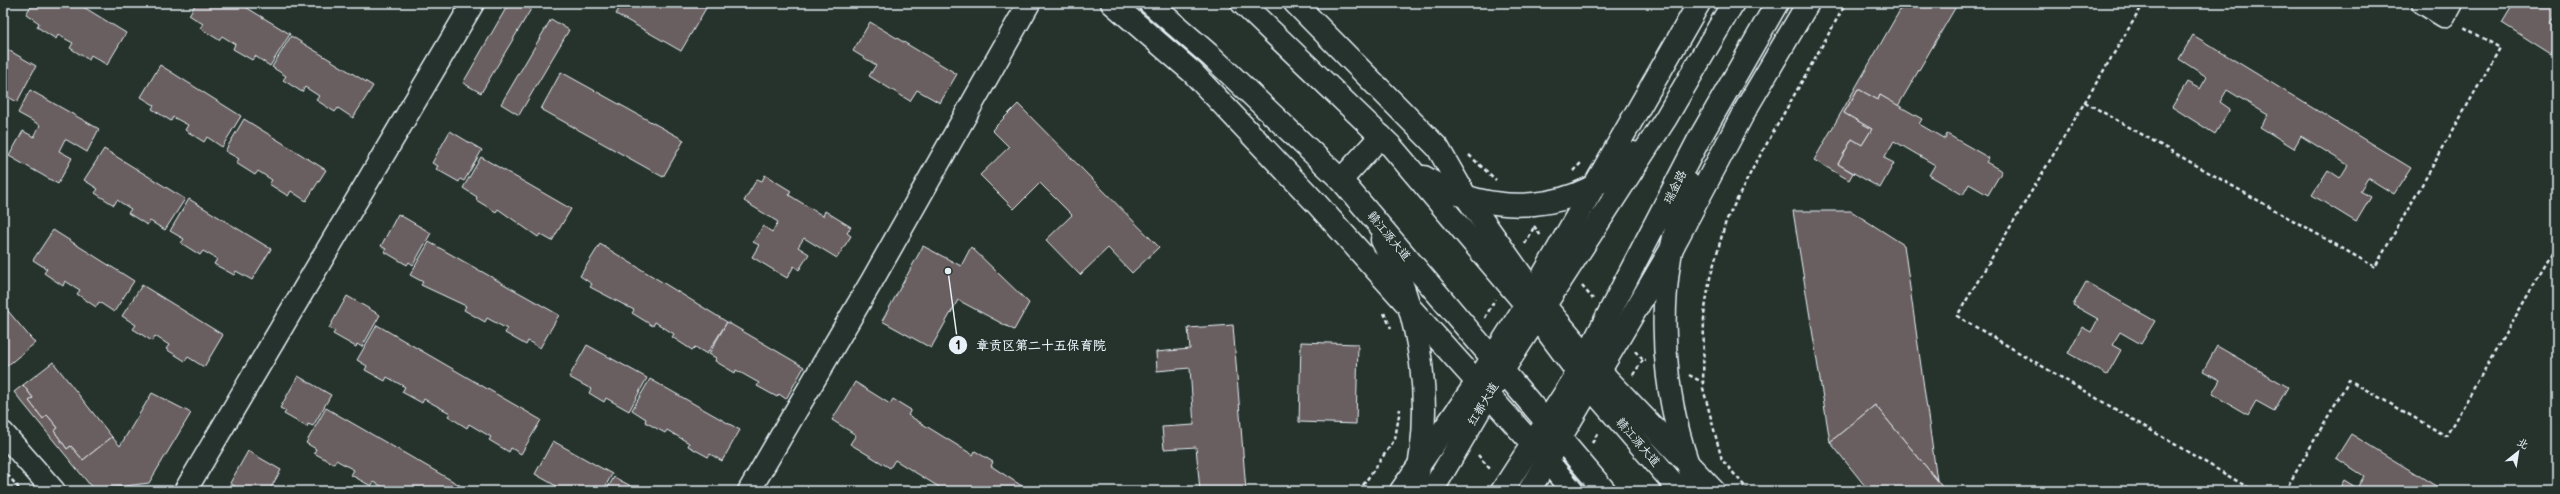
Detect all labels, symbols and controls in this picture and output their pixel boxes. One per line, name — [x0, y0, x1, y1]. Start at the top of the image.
street label: 瑞金路 — [1661, 168, 1690, 207]
street label: 赣江源大道 — [1364, 209, 1414, 264]
callout: 章贡区第二十五保育院 — [948, 333, 1114, 358]
text: 1 — [955, 338, 961, 353]
text: 章贡区第二十五保育院 — [976, 338, 1106, 354]
street label: 红都大道 — [1465, 380, 1502, 429]
street label: 赣江源大道 — [1612, 415, 1663, 470]
north arrow — [2498, 432, 2538, 472]
text: 北 — [2515, 435, 2531, 452]

